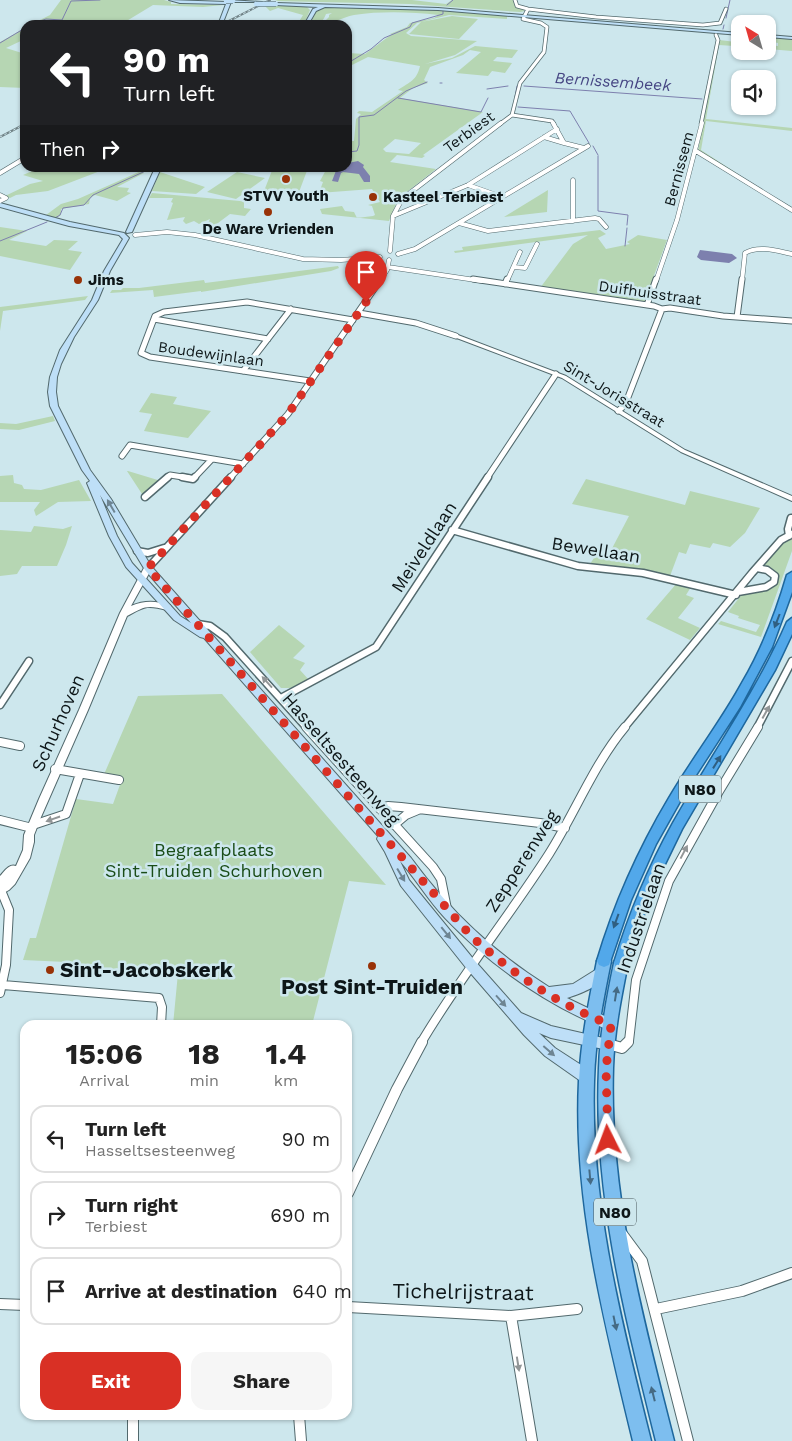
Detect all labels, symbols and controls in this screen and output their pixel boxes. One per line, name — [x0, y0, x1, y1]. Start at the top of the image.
north arrow — [731, 15, 776, 60]
map controls — [731, 15, 776, 115]
text: 90 m — [123, 39, 210, 81]
icon: left — [40, 40, 105, 105]
water label: Bernissembeek — [554, 68, 673, 95]
button: sound — [731, 70, 776, 115]
text: Turn left — [123, 81, 215, 106]
street label: Terbiest — [440, 107, 498, 156]
street label: Bernissem — [660, 130, 698, 208]
icon: right — [96, 135, 124, 163]
text: Then — [40, 138, 86, 161]
marker: STVV Youth — [280, 173, 292, 185]
place label: STVV Youth — [243, 187, 329, 205]
place label: Kasteel Terbiest — [383, 188, 504, 206]
marker: Kasteel Terbiest — [367, 191, 379, 203]
marker: De Ware Vrienden — [262, 206, 274, 218]
place label: De Ware Vrienden — [202, 220, 334, 238]
pin — [345, 251, 387, 302]
icon: arrive — [352, 258, 380, 286]
place label: Jims — [88, 271, 124, 289]
marker: Jims — [72, 274, 84, 286]
street label: Duifhuisstraat — [598, 277, 703, 309]
street label: Boudewijnlaan — [157, 338, 265, 370]
street label: Sint-Jorisstraat — [560, 357, 668, 432]
street label: Meiveldlaan — [386, 497, 461, 596]
one-way arrow — [106, 500, 115, 513]
street label: Bewellaan — [550, 532, 642, 567]
one-way arrow — [772, 614, 780, 628]
street label: Schurhoven — [27, 671, 88, 775]
one-way arrow — [261, 677, 273, 689]
street label: Hasseltsesteenweg — [278, 688, 405, 830]
one-way arrow — [762, 705, 771, 718]
one-way arrow — [712, 755, 722, 769]
road number: N80 — [679, 776, 721, 802]
street label: Zepperenweg — [481, 805, 563, 916]
one-way arrow — [46, 816, 61, 824]
park label: Begraafplaats Sint-Truiden Schurhoven — [105, 839, 323, 881]
one-way arrow — [680, 845, 689, 859]
street label: Industrielaan — [612, 860, 669, 976]
one-way arrow — [396, 869, 405, 882]
one-way arrow — [612, 914, 620, 929]
one-way arrow — [441, 926, 452, 939]
place label: Sint-Jacobskerk — [60, 957, 234, 982]
marker: Post Sint-Truiden — [366, 960, 378, 972]
marker: Sint-Jacobskerk — [44, 964, 56, 976]
place label: Post Sint-Truiden — [281, 974, 463, 999]
one-way arrow — [612, 986, 620, 1002]
one-way arrow — [495, 994, 507, 1006]
text: 15:06 — [66, 1036, 143, 1071]
text: 18 — [188, 1036, 220, 1071]
text: 1.4 — [266, 1036, 306, 1071]
one-way arrow — [542, 1045, 555, 1056]
text: Arrival — [79, 1071, 129, 1090]
text: min — [189, 1071, 219, 1090]
text: km — [274, 1071, 298, 1090]
position arrow — [581, 1113, 633, 1165]
text: Turn left — [85, 1118, 166, 1141]
icon: left — [42, 1125, 70, 1153]
text: 90 m — [282, 1128, 330, 1151]
text: Hasseltsesteenweg — [85, 1141, 235, 1160]
one-way arrow — [586, 1169, 594, 1185]
text: Turn right — [85, 1194, 178, 1217]
road number: N80 — [594, 1198, 636, 1226]
icon: right — [42, 1201, 70, 1229]
text: 690 m — [270, 1204, 330, 1227]
text: Terbiest — [85, 1217, 147, 1236]
icon: arrive — [42, 1277, 70, 1305]
street label: Tichelrijstraat — [392, 1278, 534, 1305]
text: Arrive at destination — [85, 1280, 277, 1303]
text: 640 m — [292, 1280, 352, 1303]
one-way arrow — [611, 1315, 619, 1331]
button: Exit — [40, 1352, 181, 1410]
button: Share — [191, 1352, 332, 1410]
one-way arrow — [514, 1357, 522, 1373]
one-way arrow — [649, 1386, 657, 1401]

